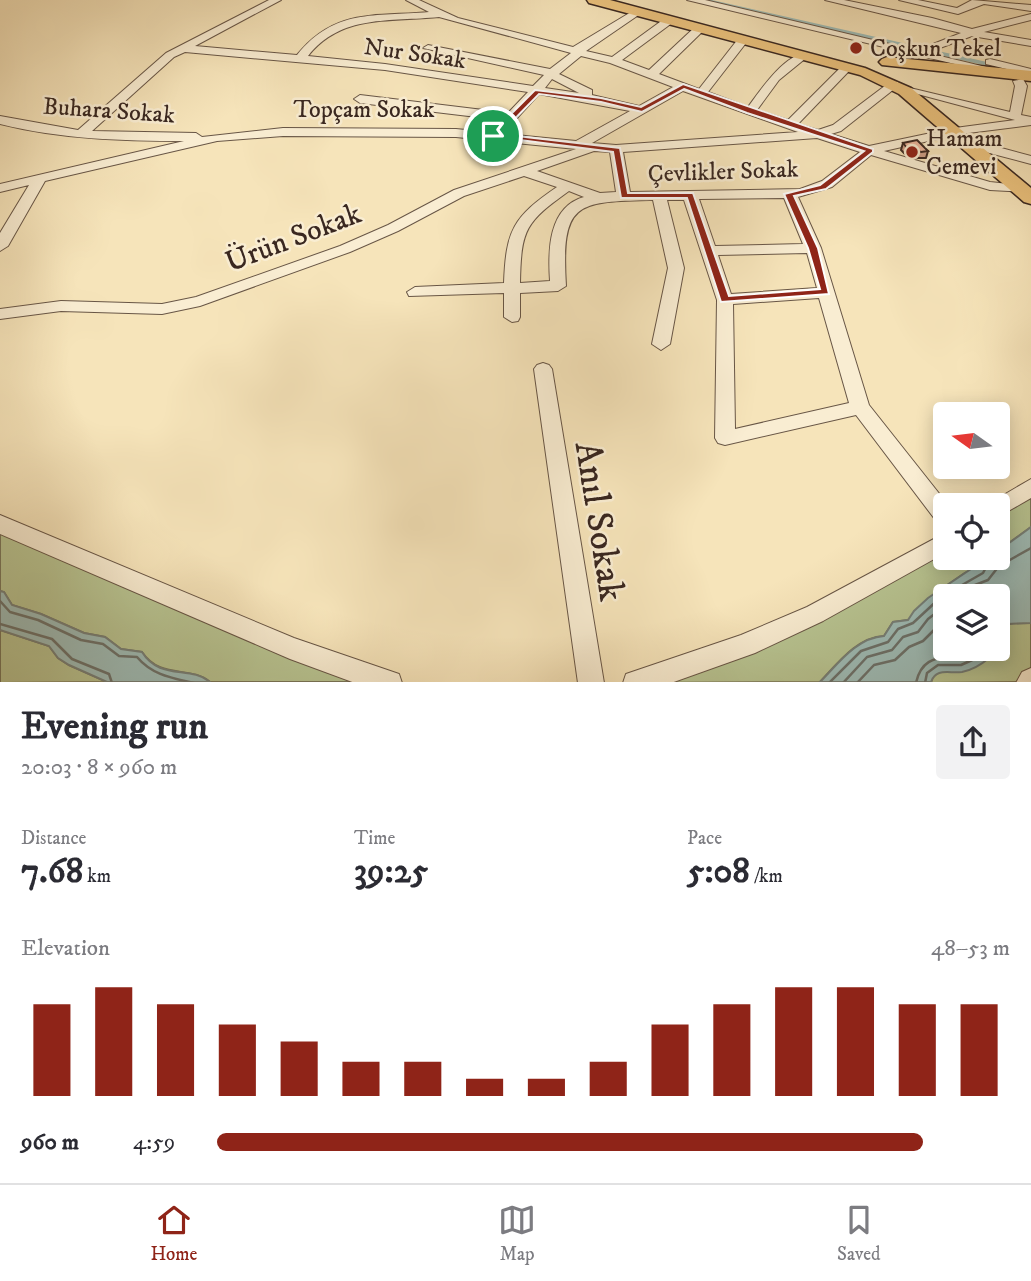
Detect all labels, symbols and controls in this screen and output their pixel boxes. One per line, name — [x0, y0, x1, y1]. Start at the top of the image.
street label: Nur Sokak — [362, 32, 468, 76]
place label: Coşkun Tekel — [870, 34, 1002, 64]
marker: Coşkun Tekel — [848, 40, 864, 56]
street label: Buhara Sokak — [42, 91, 176, 131]
street label: Topçam Sokak — [293, 95, 435, 125]
pin — [463, 106, 523, 166]
icon: arrive — [474, 117, 512, 155]
place label: Hamam Cemevi — [926, 124, 1003, 182]
marker: Hamam Cemevi — [904, 144, 920, 160]
street label: Çevlikler Sokak — [647, 154, 799, 190]
street label: Ürün Sokak — [220, 194, 367, 281]
north arrow — [933, 402, 1010, 480]
map controls — [933, 402, 1010, 661]
street label: Anıl Sokak — [563, 438, 634, 605]
button: locate — [933, 493, 1010, 570]
button: layers — [933, 584, 1010, 661]
text: Evening run — [21, 703, 208, 751]
button: share — [936, 705, 1010, 779]
text: 20:03 · 8 × 960 m — [21, 753, 177, 782]
text: Distance — [21, 827, 86, 850]
text: Time — [354, 827, 395, 850]
text: Pace — [687, 827, 722, 850]
text: 7.68 — [21, 850, 83, 894]
text: 39:25 — [354, 850, 428, 894]
text: 5:08 — [687, 850, 750, 894]
text: km — [83, 865, 111, 888]
text: /km — [750, 865, 783, 888]
text: Elevation — [21, 934, 110, 963]
text: 48–53 m — [931, 934, 1010, 963]
text: 960 m — [21, 1128, 79, 1157]
text: 4:59 — [133, 1128, 175, 1157]
tab: Home — [150, 1201, 197, 1266]
tab: Map — [498, 1201, 536, 1266]
tab: Saved — [837, 1201, 881, 1266]

